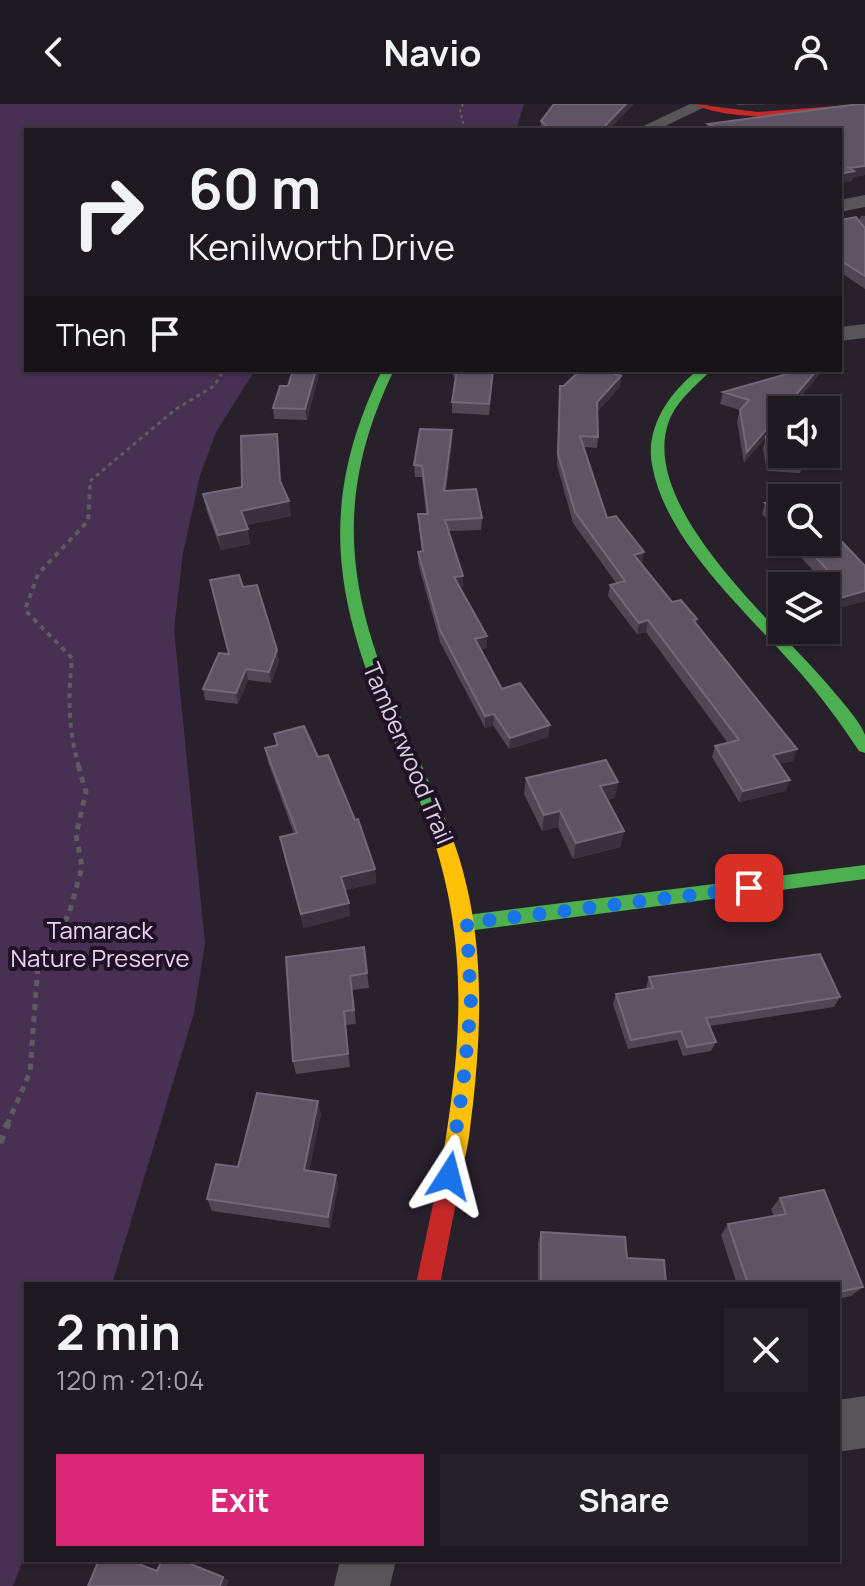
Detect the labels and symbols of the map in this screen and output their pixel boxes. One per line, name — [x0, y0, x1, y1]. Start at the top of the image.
street label: Tamberwood Trail — [356, 657, 462, 849]
pin — [715, 854, 783, 922]
park label: Tamarack Nature Preserve — [11, 913, 189, 974]
position arrow — [407, 1134, 491, 1218]

